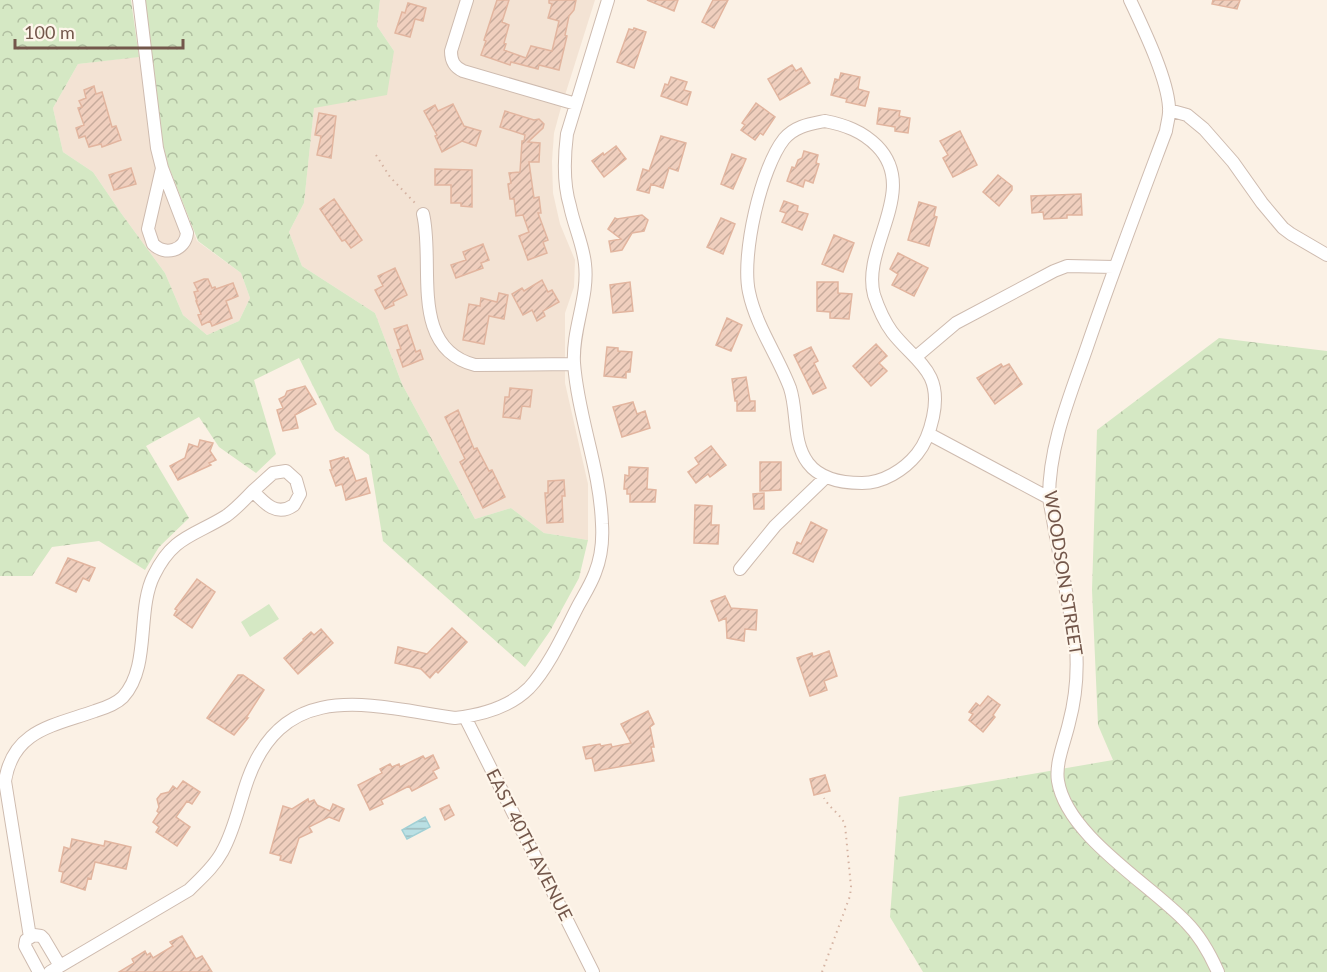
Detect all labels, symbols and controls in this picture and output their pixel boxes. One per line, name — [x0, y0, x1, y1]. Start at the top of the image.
scale bar — [15, 12, 183, 50]
text: 100 m — [24, 21, 75, 43]
street label: WOODSON STREET — [1040, 489, 1088, 657]
street label: EAST 40TH AVENUE — [482, 765, 578, 924]

